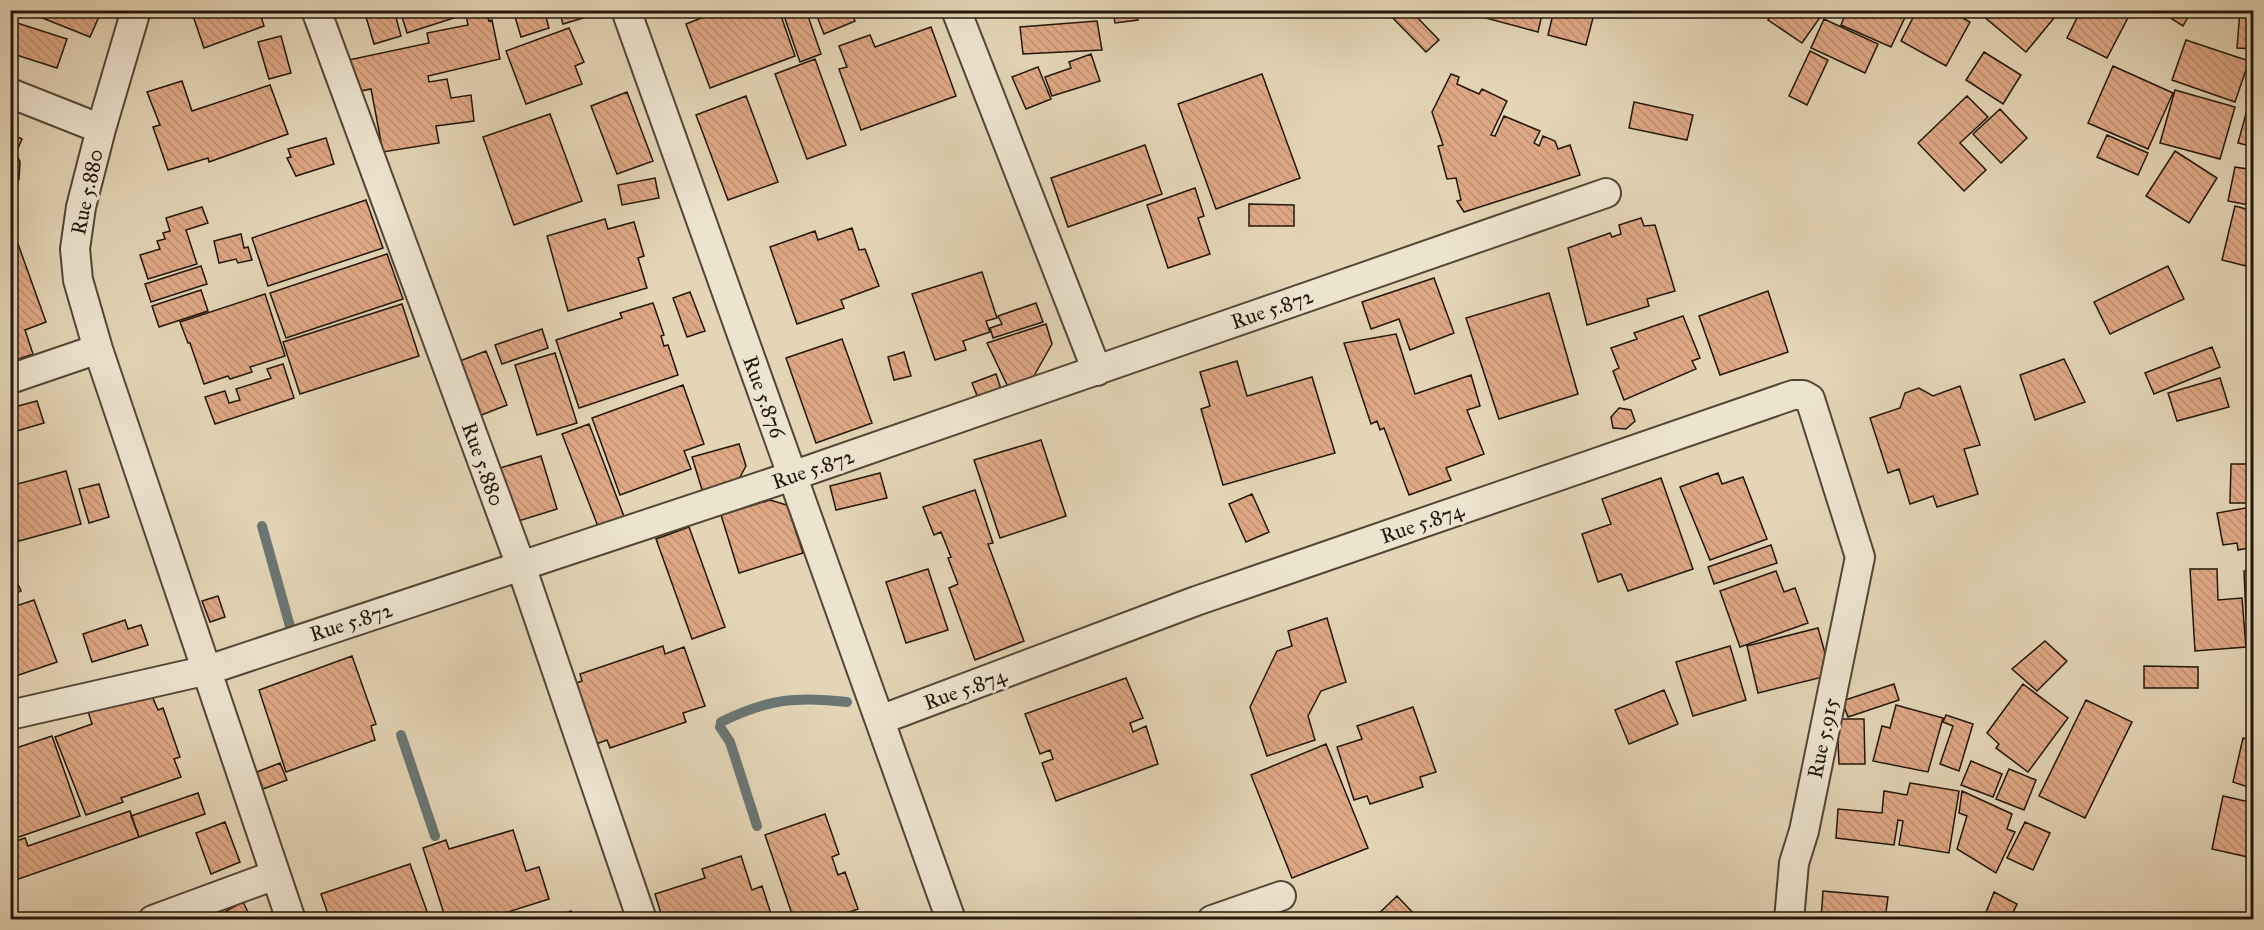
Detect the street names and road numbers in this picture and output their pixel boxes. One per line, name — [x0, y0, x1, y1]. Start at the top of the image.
street label: Rue 5.880 — [65, 147, 109, 237]
street label: Rue 5.872 — [1227, 283, 1317, 335]
street label: Rue 5.876 — [737, 352, 791, 443]
street label: Rue 5.880 — [456, 419, 510, 509]
street label: Rue 5.872 — [768, 443, 858, 495]
street label: Rue 5.874 — [1377, 496, 1468, 549]
street label: Rue 5.872 — [306, 596, 396, 648]
street label: Rue 5.874 — [920, 662, 1011, 716]
street label: Rue 5.915 — [1802, 695, 1844, 781]

